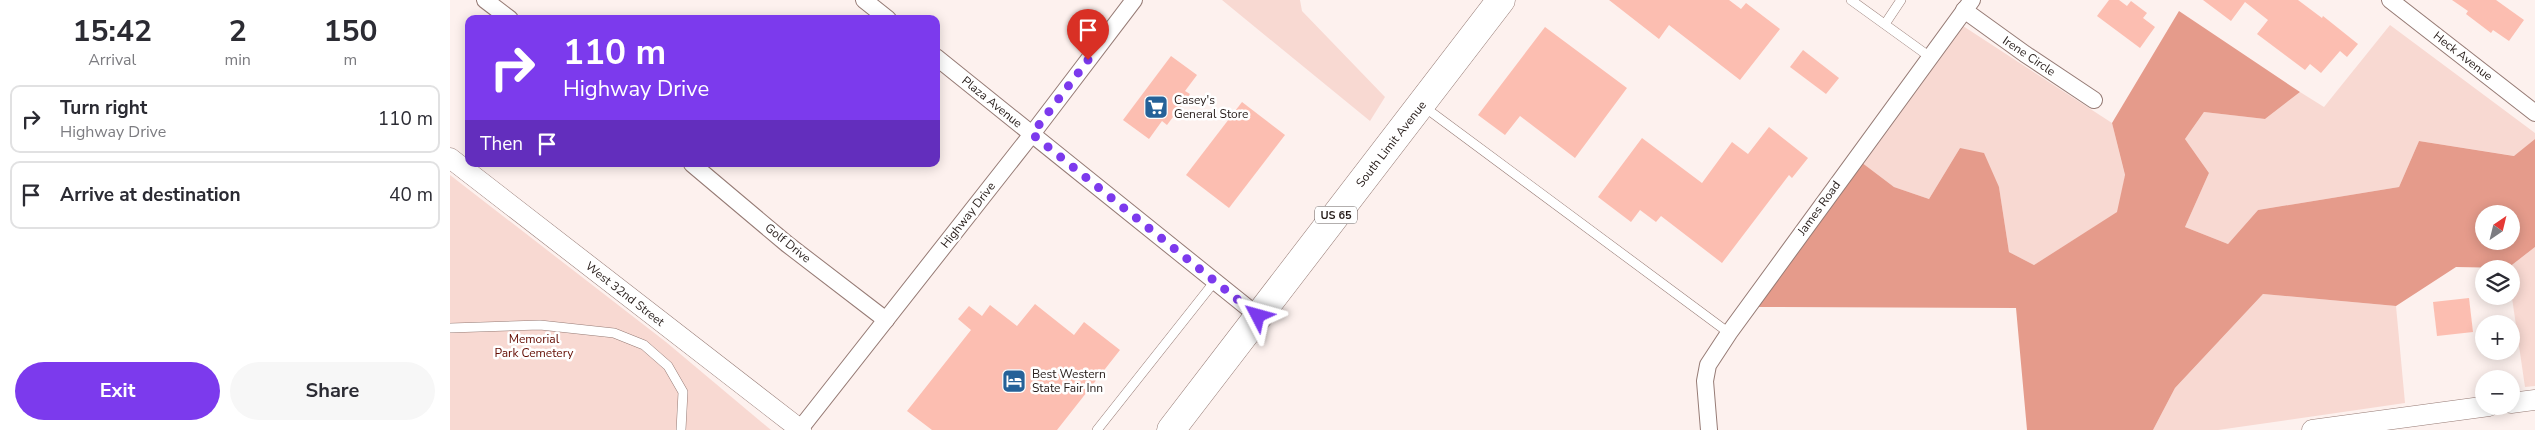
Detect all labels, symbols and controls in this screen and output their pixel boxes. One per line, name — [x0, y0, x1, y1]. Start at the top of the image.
pin — [1067, 9, 1109, 60]
text: 15:42 — [73, 11, 152, 52]
text: 2 — [229, 11, 247, 52]
text: 150 — [323, 11, 377, 52]
icon: arrive — [1074, 16, 1102, 44]
street label: Heck Avenue — [2430, 28, 2496, 84]
text: 110 m — [563, 29, 666, 76]
street label: Irene Circle — [1999, 32, 2059, 80]
icon: right — [480, 35, 545, 100]
text: Arrival — [88, 49, 136, 71]
text: min — [224, 49, 251, 71]
text: m — [344, 49, 357, 71]
street label: Plaza Avenue — [958, 73, 1026, 131]
text: Highway Drive — [563, 74, 709, 104]
place label: Casey's General Store — [1174, 92, 1248, 122]
supermarket icon: Casey's General Store — [1143, 94, 1169, 120]
text: Turn right — [60, 95, 147, 121]
street label: South Limit Avenue — [1352, 98, 1430, 190]
icon: right — [17, 105, 45, 133]
text: 110 m — [378, 106, 433, 132]
text: Highway Drive — [60, 121, 166, 143]
icon: arrive — [533, 130, 561, 158]
text: Then — [480, 131, 523, 157]
street label: James Road — [1793, 178, 1844, 239]
street label: Highway Drive — [937, 179, 999, 251]
icon: arrive — [17, 181, 45, 209]
text: Arrive at destination — [60, 182, 241, 208]
text: 40 m — [389, 182, 433, 208]
north arrow — [2475, 205, 2520, 250]
map controls — [2475, 205, 2520, 415]
road number: US 65 — [1315, 206, 1357, 224]
street label: Golf Drive — [762, 220, 814, 266]
street label: West 32nd Street — [582, 258, 668, 330]
button: layers — [2475, 260, 2520, 305]
position arrow — [1231, 289, 1283, 341]
button: + — [2475, 315, 2520, 360]
park label: Memorial Park Cemetery — [494, 331, 574, 361]
button: Exit — [15, 362, 220, 420]
button: Share — [230, 362, 435, 420]
place label: Best Western State Fair Inn — [1032, 366, 1106, 396]
hotel icon: Best Western State Fair Inn — [1001, 368, 1027, 394]
button: − — [2475, 370, 2520, 415]

